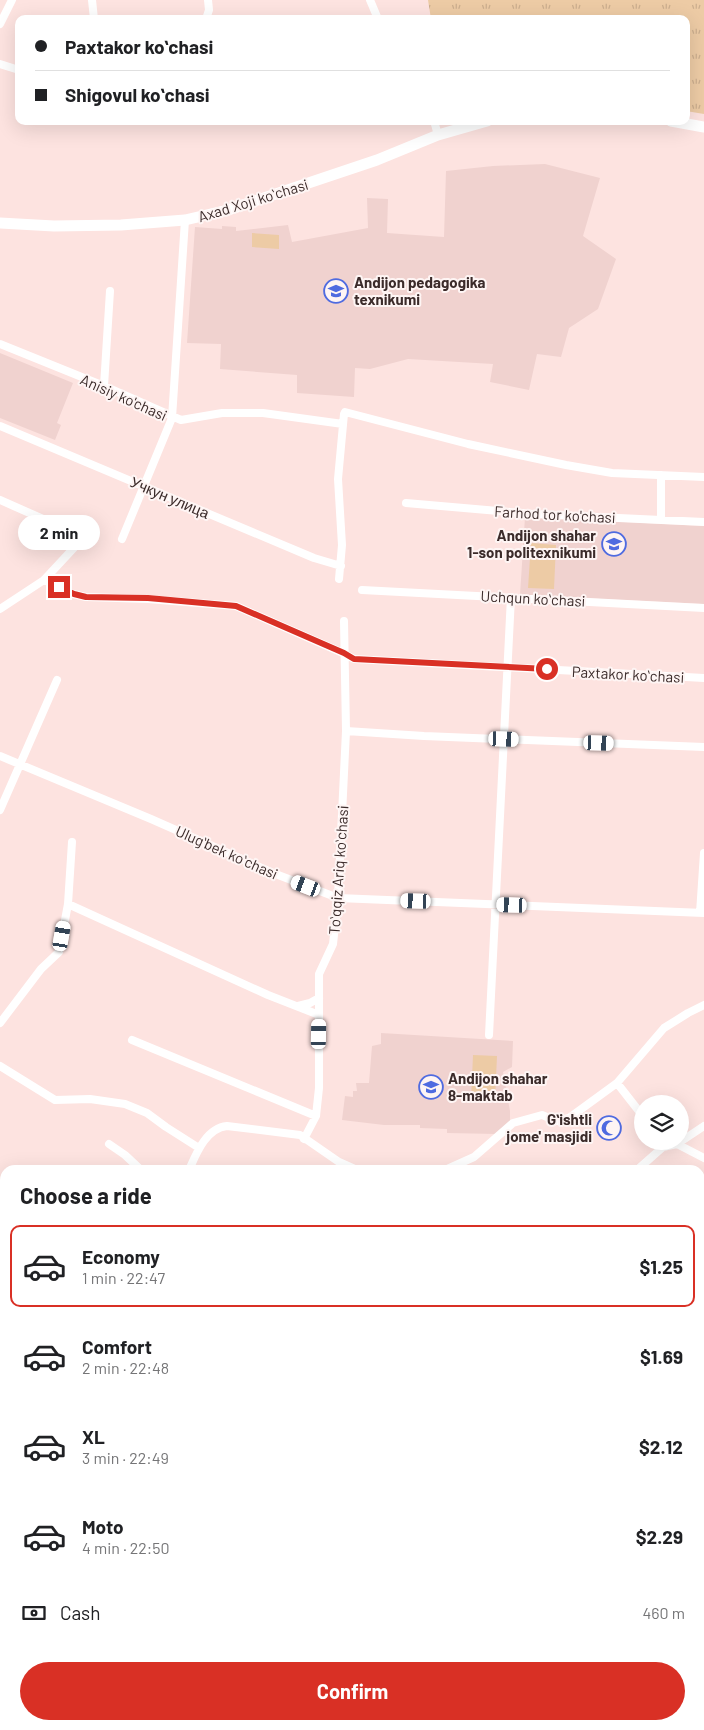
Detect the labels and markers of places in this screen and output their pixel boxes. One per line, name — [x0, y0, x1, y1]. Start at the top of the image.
place label: Andijon pedagogika texnikumi — [354, 273, 485, 308]
school or university icon: Andijon pedagogika texnikumi — [323, 278, 349, 304]
place label: Andijon shahar 1-son politexnikumi — [467, 526, 596, 561]
school or university icon: Andijon shahar 1-son politexnikumi — [601, 531, 627, 557]
place label: Andijon shahar 8-maktab — [448, 1069, 548, 1104]
school or university icon: Andijon shahar 8-maktab — [418, 1074, 444, 1100]
place label: Gʻishtli jome' masjidi — [505, 1110, 592, 1145]
mosque icon: Gʻishtli jome' masjidi — [596, 1115, 622, 1141]

